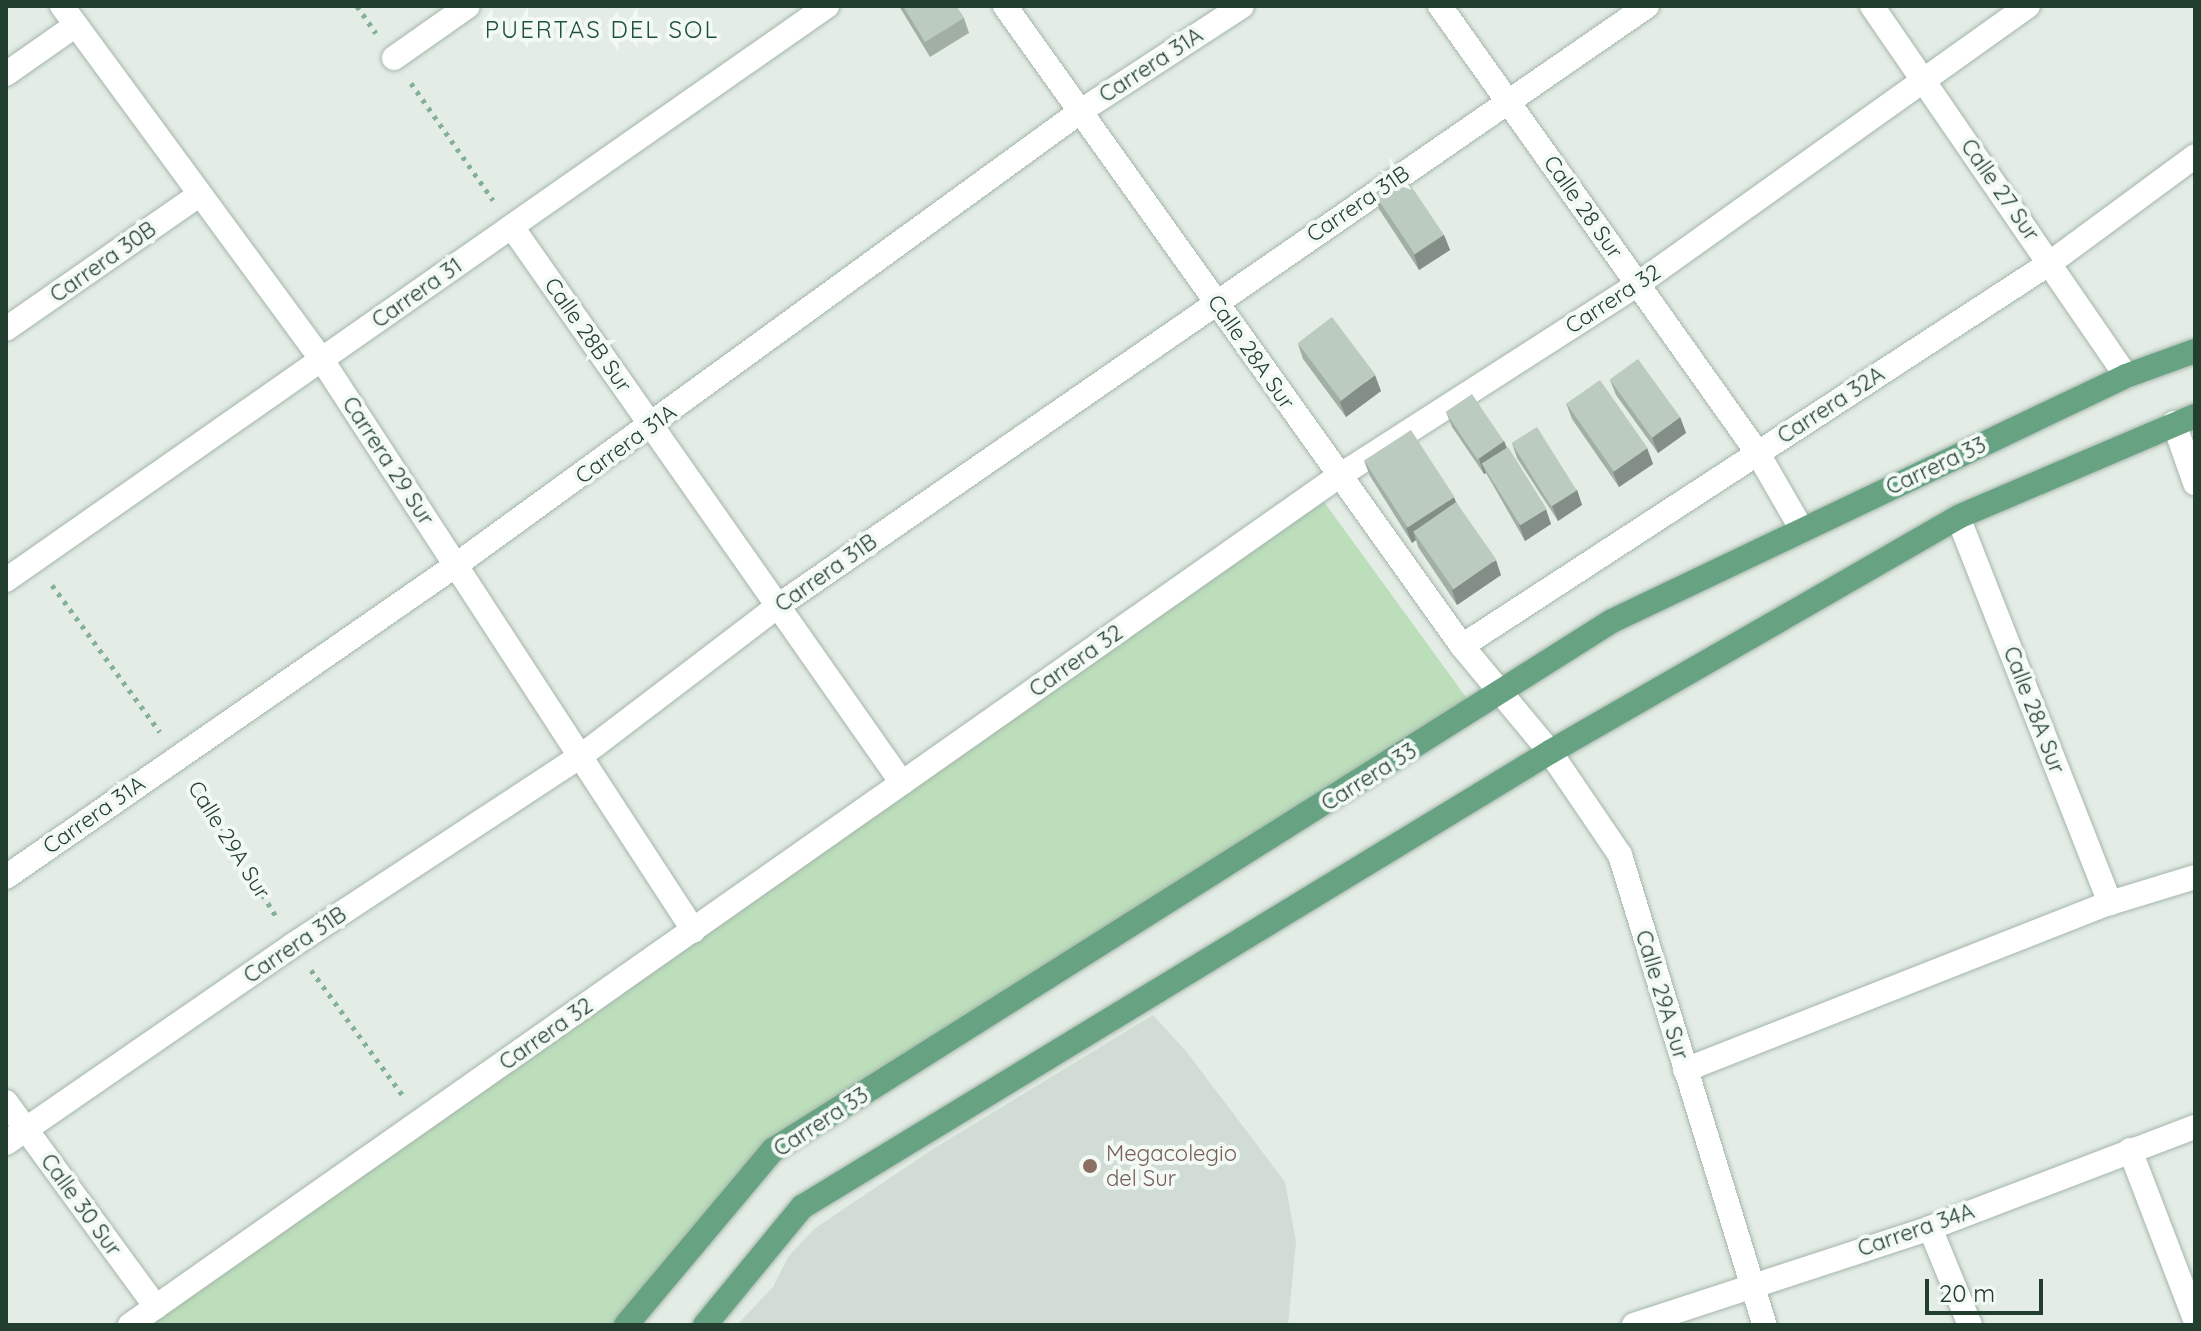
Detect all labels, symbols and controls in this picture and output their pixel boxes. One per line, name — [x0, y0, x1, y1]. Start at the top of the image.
district label: PUERTAS DEL SOL — [485, 16, 719, 44]
street label: Carrera 31A — [1094, 22, 1208, 108]
street label: Calle 27 Sur — [1955, 134, 2045, 246]
street label: Calle 28 Sur — [1538, 151, 1628, 263]
street label: Carrera 31B — [1302, 160, 1414, 248]
street label: Carrera 30B — [45, 216, 161, 308]
street label: Carrera 31 — [367, 252, 467, 334]
street label: Carrera 32 — [1561, 259, 1665, 339]
street label: Calle 28B Sur — [539, 273, 637, 397]
street label: Calle 28A Sur — [1202, 290, 1300, 414]
street label: Carrera 32A — [1773, 361, 1889, 449]
street label: Carrera 29 Sur — [337, 392, 439, 530]
street label: Carrera 31A — [570, 399, 682, 489]
street label: Carrera 33 — [1882, 431, 1990, 501]
street label: Carrera 31B — [770, 528, 882, 618]
street label: Carrera 32 — [1024, 619, 1128, 703]
street label: Calle 28A Sur — [1998, 643, 2070, 777]
street label: Carrera 33 — [1317, 737, 1421, 817]
street label: Carrera 31A — [38, 770, 150, 860]
street label: Calle 29A Sur — [182, 776, 276, 904]
street label: Carrera 31B — [239, 901, 351, 989]
street label: Calle 29A Sur — [1630, 927, 1694, 1063]
street label: Carrera 32 — [494, 992, 598, 1076]
street label: Carrera 33 — [769, 1082, 873, 1162]
place label: Megacolegio del Sur — [1106, 1140, 1237, 1192]
street label: Calle 30 Sur — [35, 1149, 127, 1261]
marker: Megacolegio del Sur — [1081, 1157, 1099, 1175]
street label: Carrera 34A — [1854, 1198, 1978, 1262]
scale bar — [1929, 1263, 2047, 1313]
text: 20 m — [1939, 1278, 1995, 1308]

